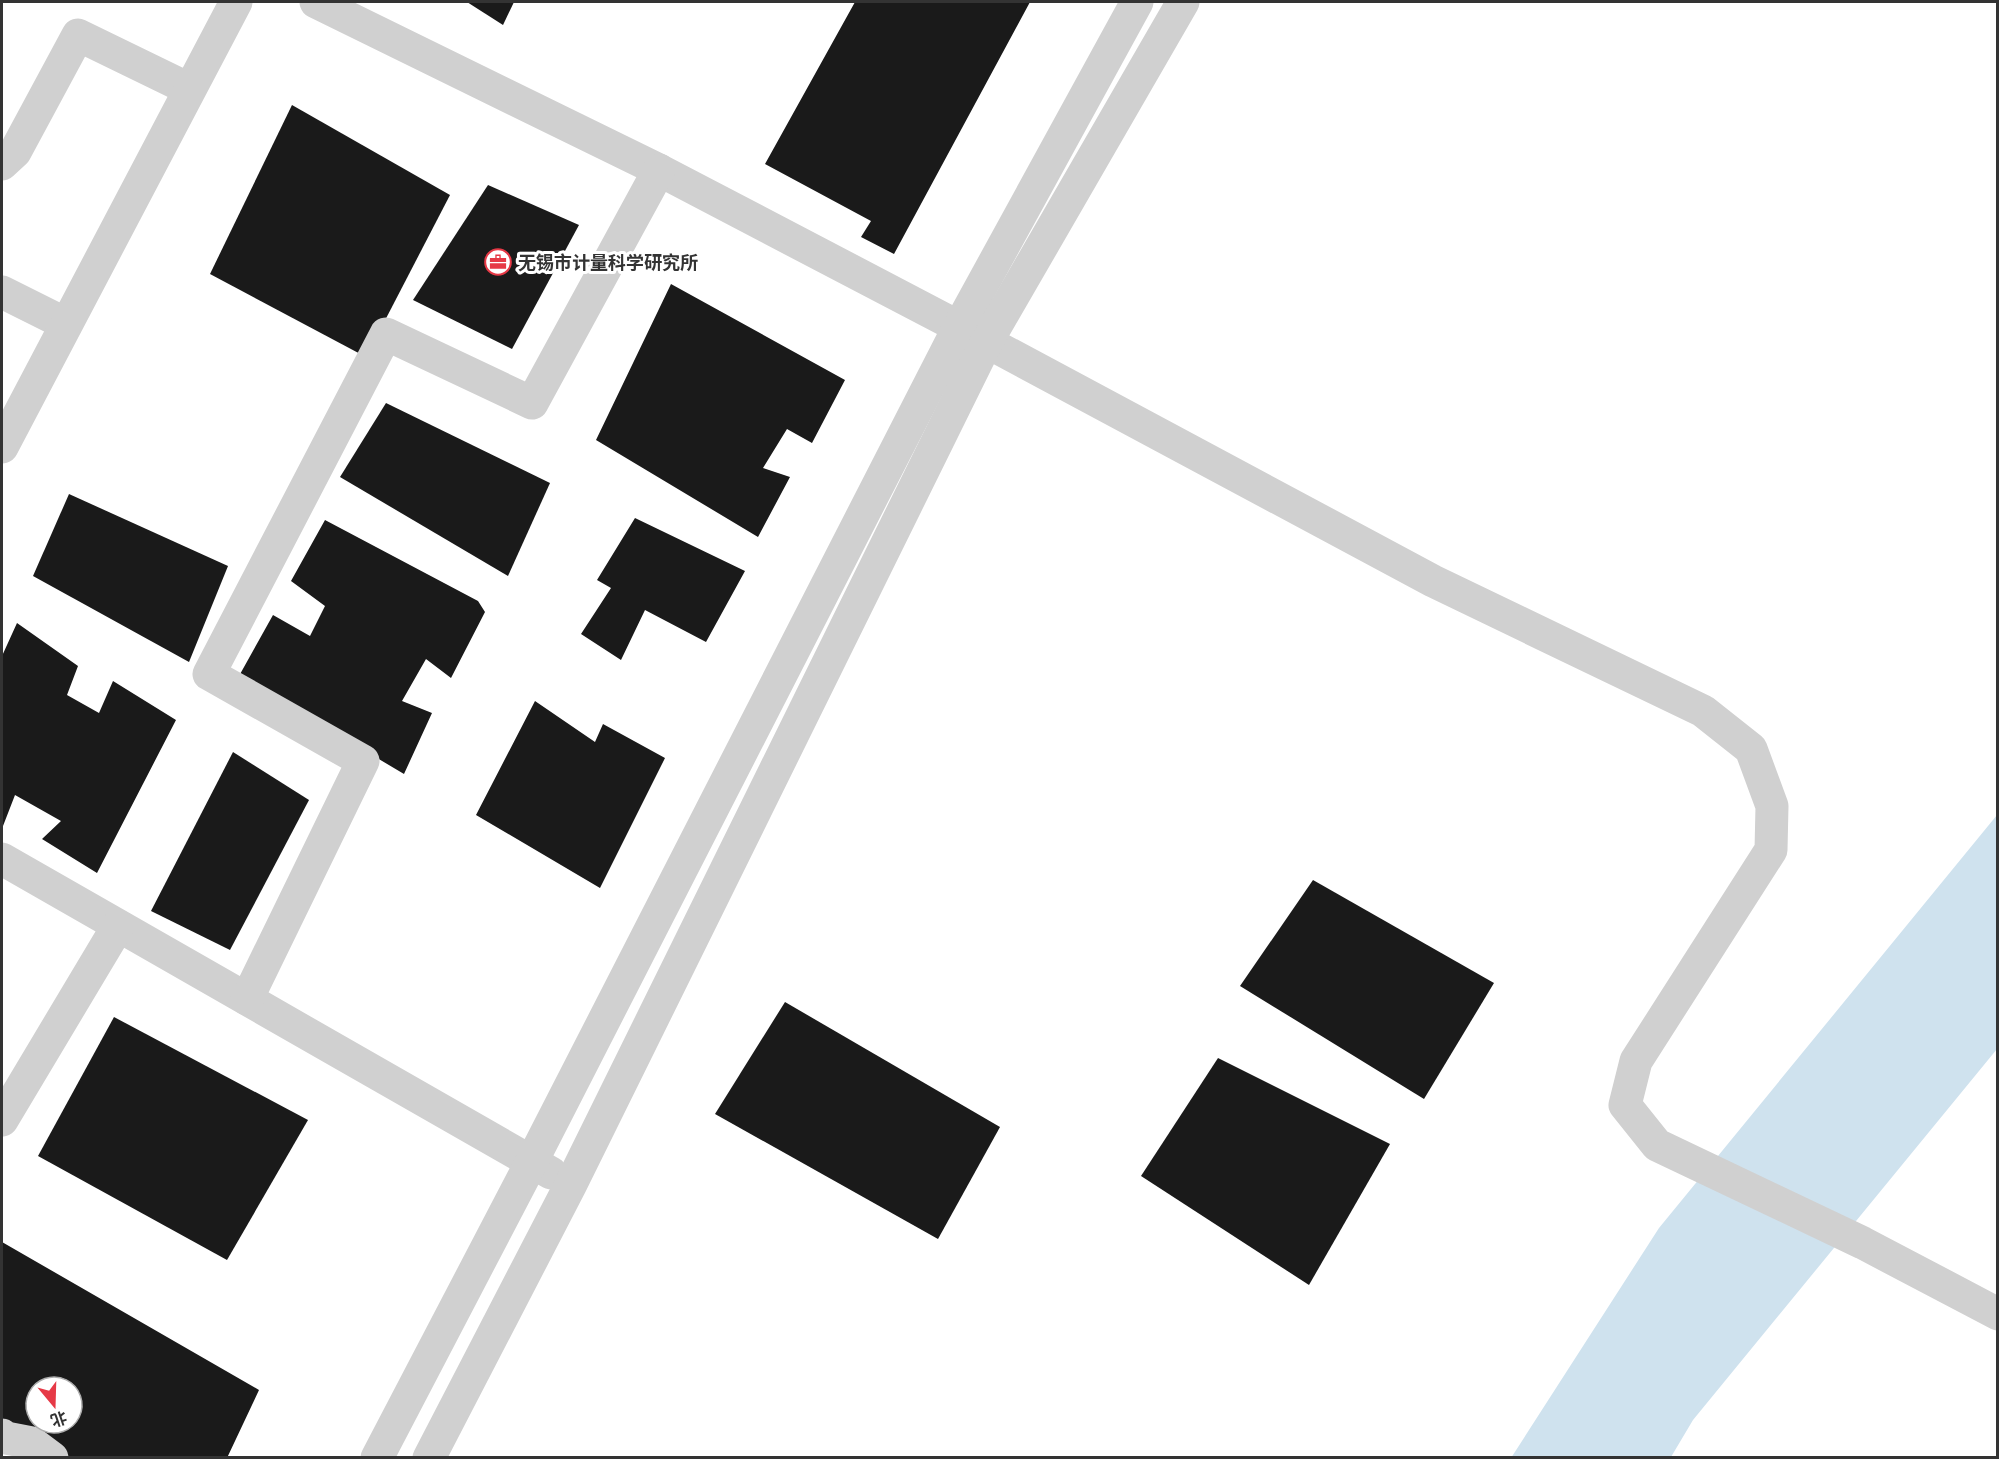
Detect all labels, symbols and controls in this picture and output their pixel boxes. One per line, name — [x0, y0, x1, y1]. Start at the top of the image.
office icon: 无锡市计量科学研究所 — [483, 247, 513, 277]
place label: 无锡市计量科学研究所 — [518, 252, 698, 273]
north arrow — [24, 1375, 84, 1435]
text: 北 — [48, 1407, 69, 1430]

